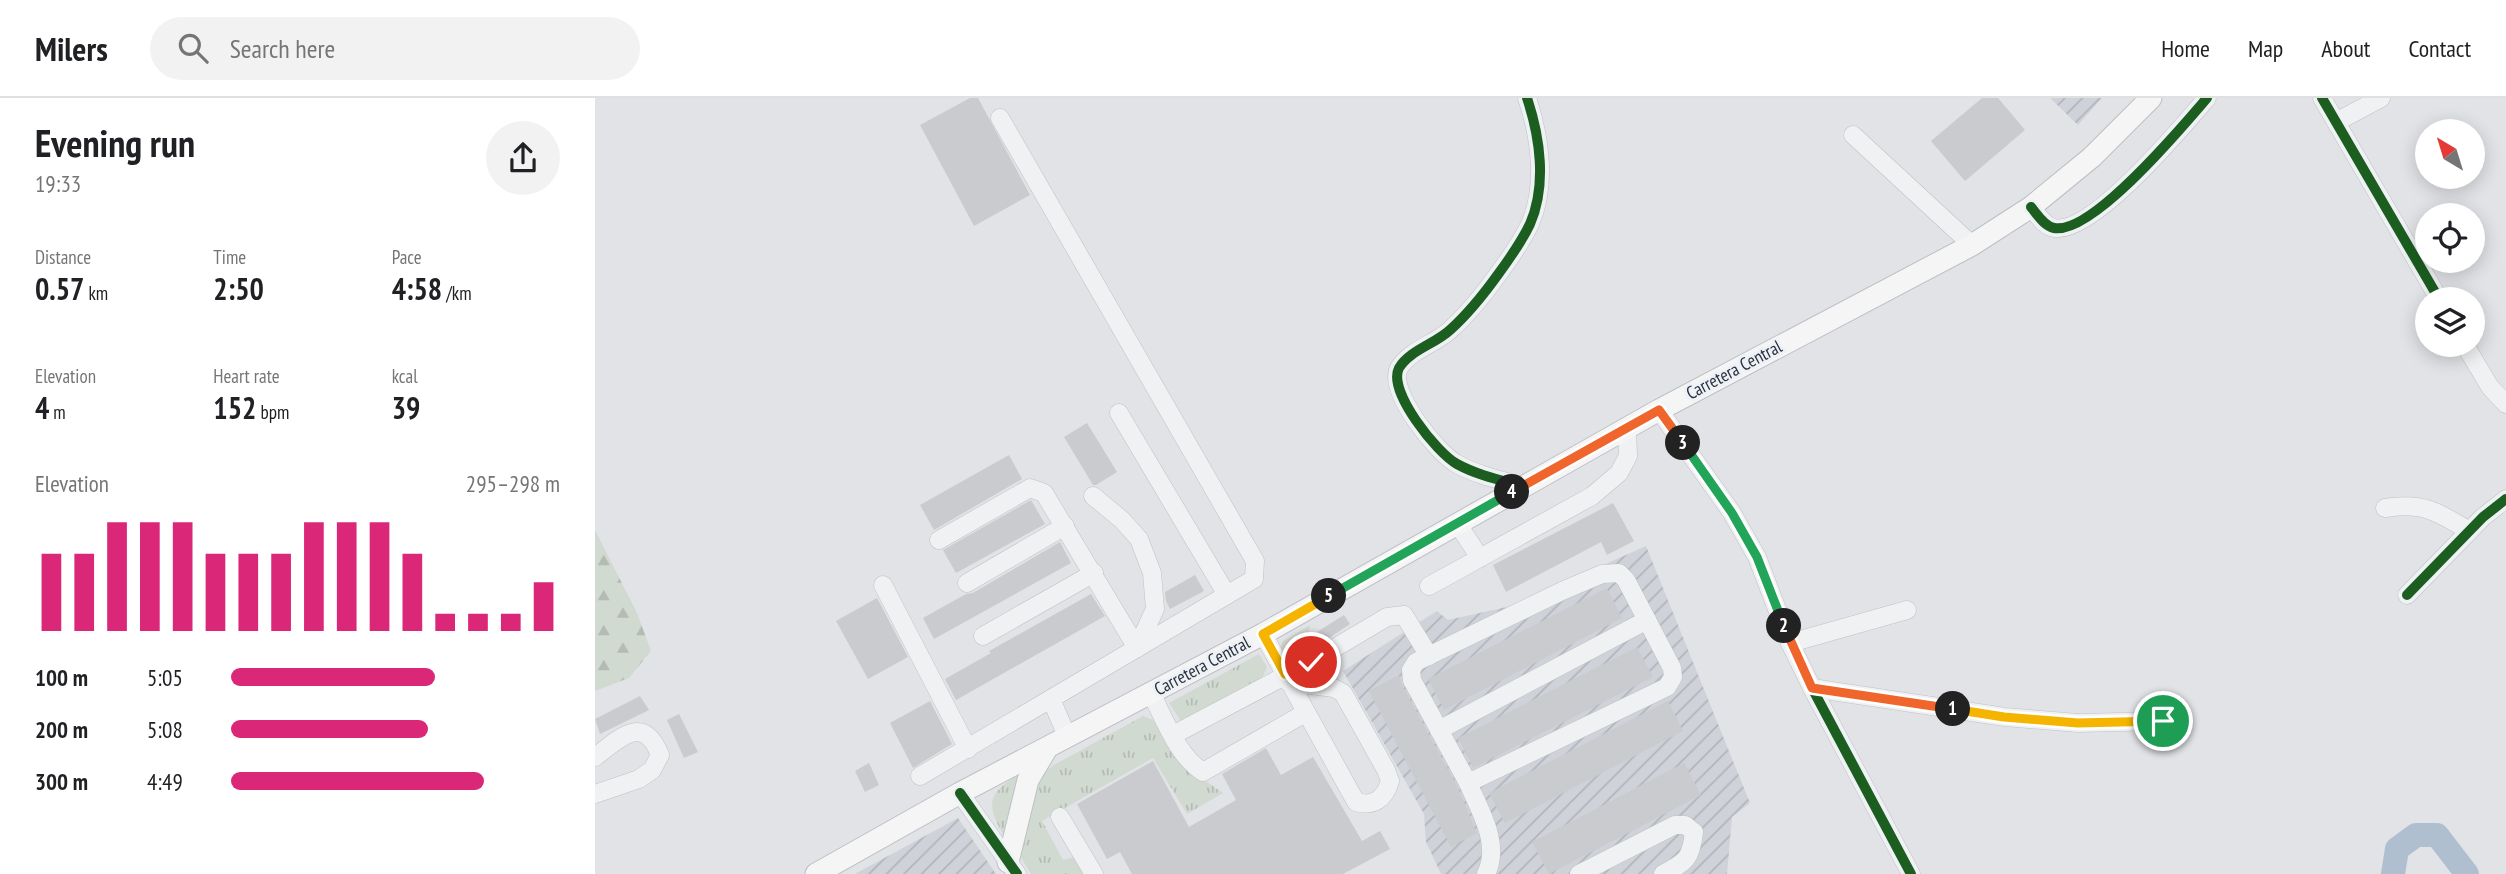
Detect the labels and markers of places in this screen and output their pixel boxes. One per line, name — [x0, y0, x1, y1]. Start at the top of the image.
pin: 3 — [1665, 426, 1701, 460]
pin: 4 — [1495, 474, 1529, 510]
pin: 5 — [1311, 578, 1347, 614]
pin: 2 — [1767, 608, 1801, 644]
pin — [1281, 632, 1341, 692]
pin — [2133, 691, 2193, 751]
pin: 1 — [1935, 692, 1971, 726]

